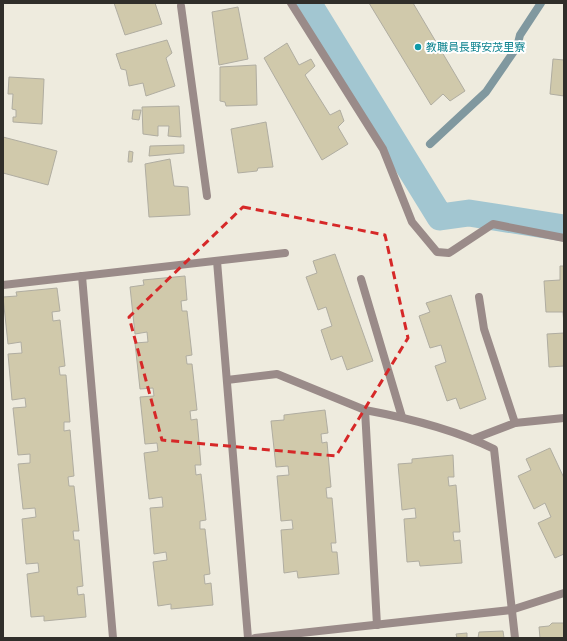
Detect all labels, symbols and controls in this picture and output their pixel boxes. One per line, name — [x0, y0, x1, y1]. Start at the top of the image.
place label: 教職員長野安茂里寮 — [426, 40, 525, 54]
marker: 教職員長野安茂里寮 — [413, 42, 423, 52]

